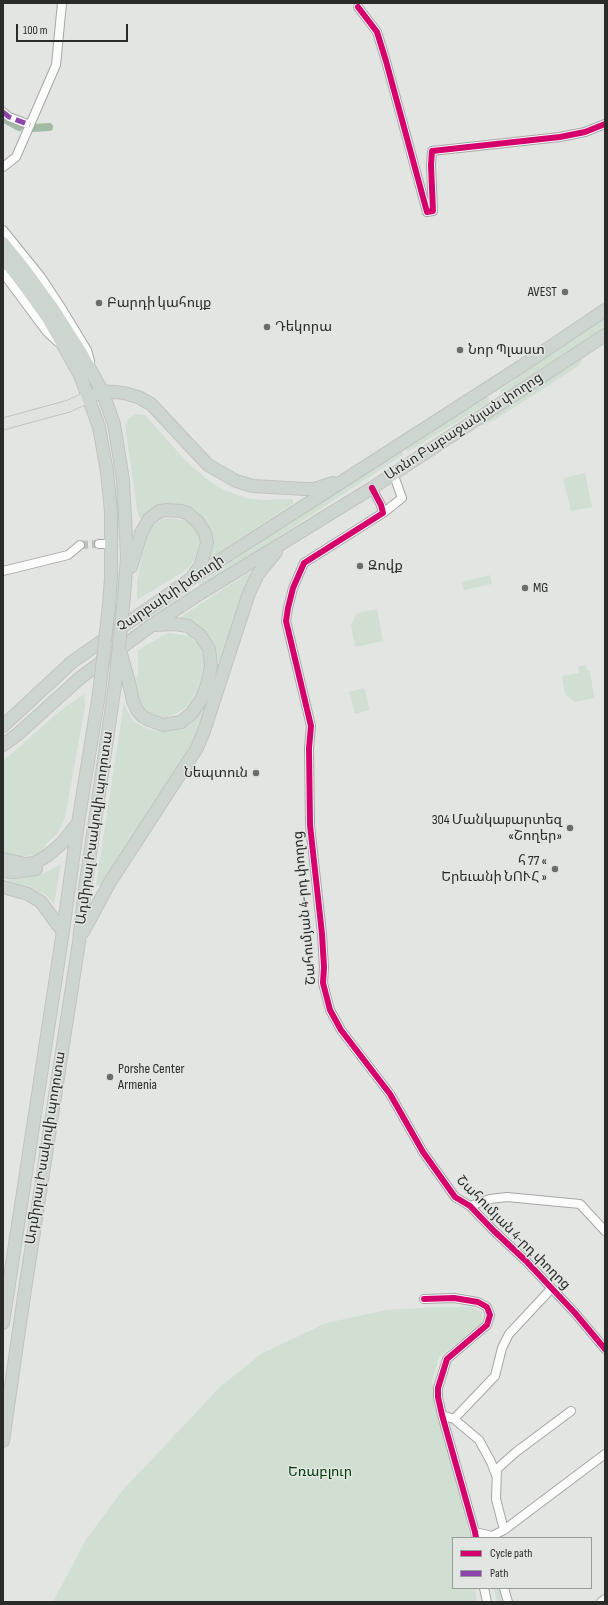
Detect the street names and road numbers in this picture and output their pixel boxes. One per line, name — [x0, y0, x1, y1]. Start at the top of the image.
street label: Առնո Բաբաջանյան փողոց — [382, 370, 546, 484]
street label: Չարբախի խճուղի — [114, 552, 228, 636]
street label: Ադմիրալ Իսակովի պողոտա — [73, 730, 117, 926]
street label: Շահումյան 4-րդ փողոց — [290, 830, 320, 986]
street label: Ադմիրալ Իսակովի պողոտա — [22, 1050, 70, 1246]
street label: Շահումյան 4-րդ փողոց — [452, 1172, 574, 1294]

